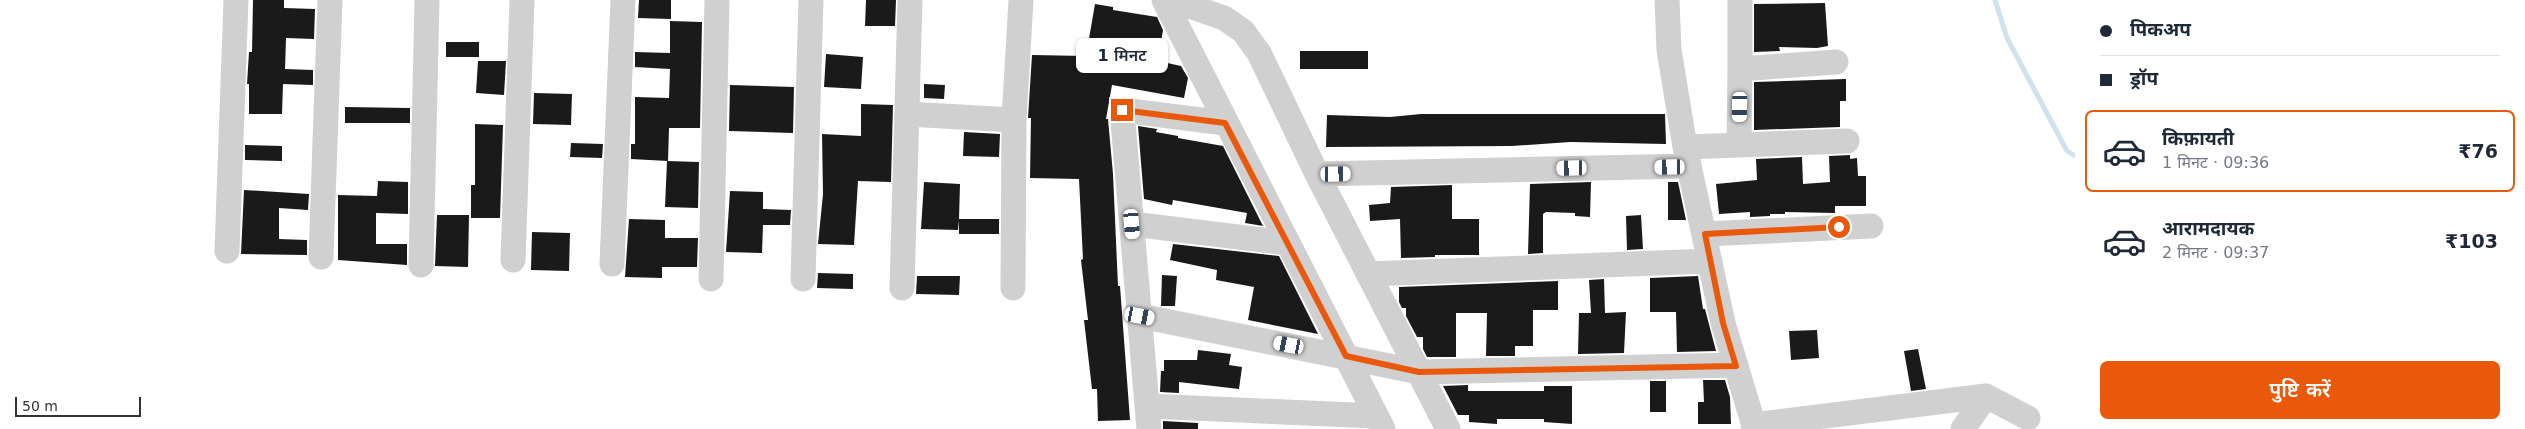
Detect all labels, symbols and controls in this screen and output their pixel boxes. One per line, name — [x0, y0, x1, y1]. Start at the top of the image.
text: पिकअप — [2130, 18, 2191, 40]
callout: 1 मिनट — [1076, 38, 1168, 72]
text: 1 मिनट — [1097, 46, 1147, 65]
text: ड्रॉप — [2130, 67, 2158, 89]
car — [1732, 92, 1747, 122]
route end — [1111, 99, 1133, 121]
text: किफ़ायती — [2162, 127, 2234, 149]
icon: car — [2102, 129, 2147, 174]
text: ₹76 — [2458, 140, 2498, 162]
text: 1 मिनट · 09:36 — [2162, 153, 2269, 172]
car — [1654, 159, 1685, 175]
car — [1556, 160, 1587, 176]
car — [1320, 166, 1351, 182]
car — [1123, 208, 1140, 240]
route start — [1828, 216, 1850, 238]
text: आरामदायक — [2162, 217, 2254, 239]
icon: car — [2102, 219, 2147, 264]
text: ₹103 — [2445, 230, 2498, 252]
text: 2 मिनट · 09:37 — [2162, 243, 2269, 262]
car — [1123, 306, 1156, 326]
car — [1272, 335, 1305, 355]
button: पुष्टि करें — [2100, 361, 2500, 419]
scale bar — [15, 394, 141, 417]
text: 50 m — [22, 398, 58, 414]

